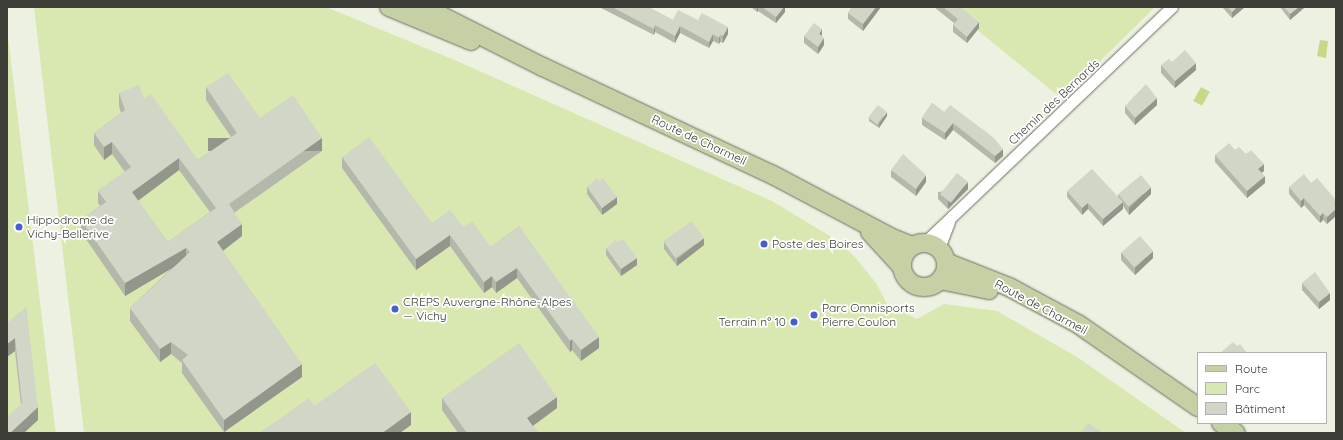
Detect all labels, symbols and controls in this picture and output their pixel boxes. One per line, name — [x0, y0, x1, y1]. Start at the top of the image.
street label: Chemin des Bernards — [1006, 56, 1102, 148]
street label: Route de Charmeil — [649, 112, 749, 168]
place label: Hippodrome de Vichy-Bellerive — [27, 213, 114, 241]
marker: Hippodrome de Vichy-Bellerive — [14, 222, 24, 232]
place label: Poste des Boires — [772, 237, 863, 251]
marker: Poste des Boires — [759, 239, 769, 249]
street label: Route de Charmeil — [992, 276, 1090, 338]
place label: CREPS Auvergne-Rhône-Alpes — Vichy — [403, 295, 571, 323]
place label: Parc Omnisports Pierre Coulon — [822, 301, 915, 329]
marker: CREPS Auvergne-Rhône-Alpes — Vichy — [390, 304, 400, 314]
marker: Parc Omnisports Pierre Coulon — [809, 310, 819, 320]
place label: Terrain n° 10 — [718, 315, 786, 329]
marker: Terrain n° 10 — [789, 317, 799, 327]
legend — [1197, 352, 1327, 424]
text: Route — [1235, 361, 1268, 376]
text: Parc — [1235, 381, 1260, 396]
text: Bâtiment — [1235, 401, 1285, 416]

